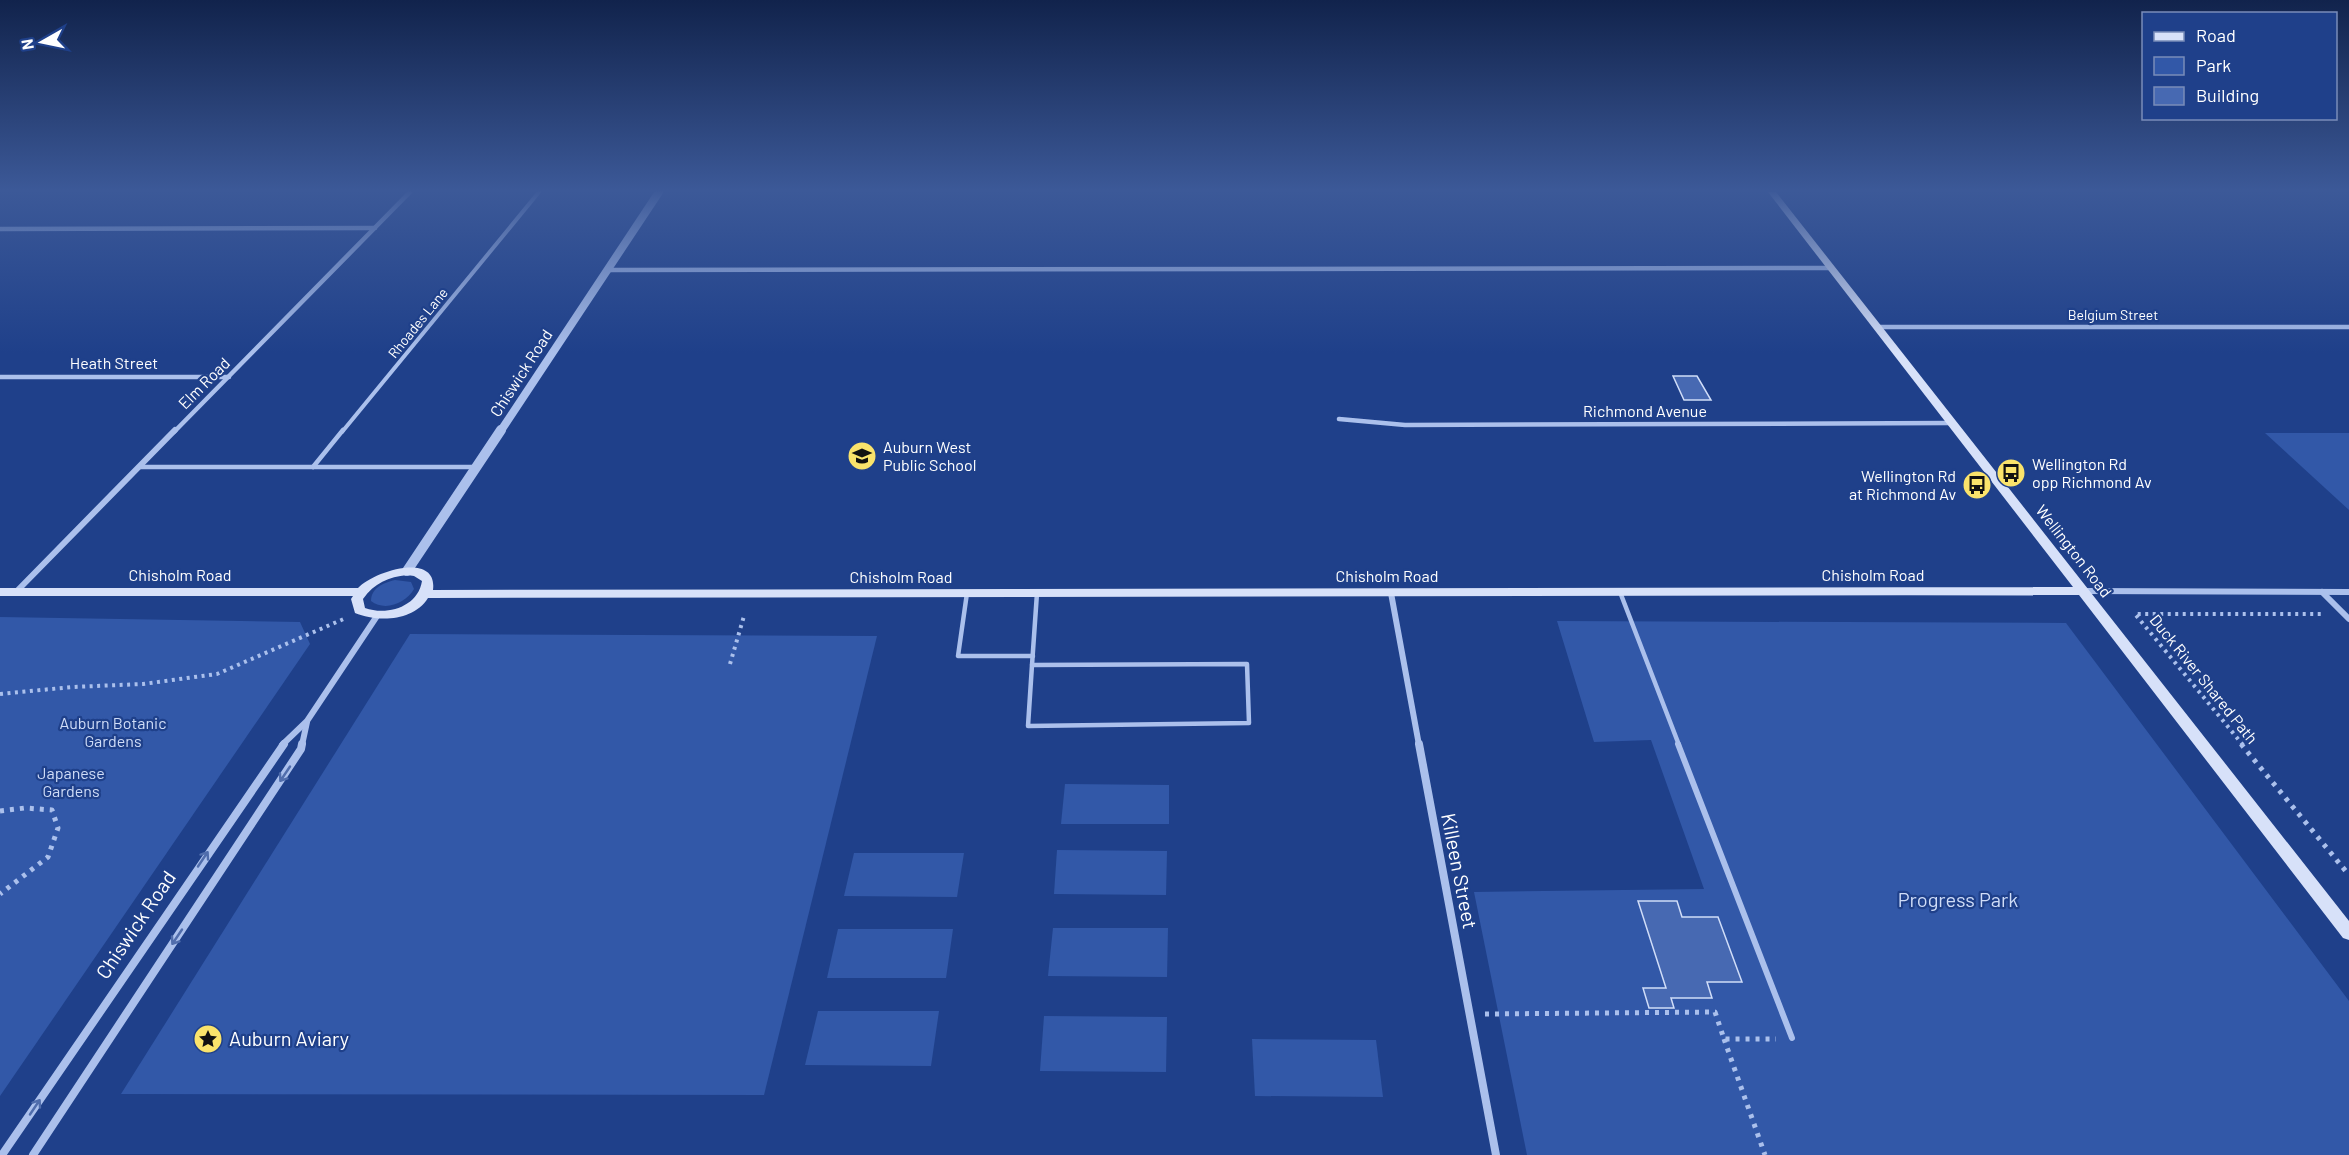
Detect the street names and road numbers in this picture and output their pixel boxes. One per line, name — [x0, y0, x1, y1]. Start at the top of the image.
street label: Rhoades Lane — [384, 284, 451, 361]
street label: Belgium Street — [2068, 306, 2158, 323]
street label: Chiswick Road — [485, 326, 556, 420]
street label: Heath Street — [70, 353, 158, 372]
street label: Elm Road — [174, 353, 233, 412]
street label: Richmond Avenue — [1583, 401, 1707, 420]
street label: Wellington Road — [2032, 501, 2116, 601]
street label: Chisholm Road — [129, 565, 231, 584]
street label: Chisholm Road — [1822, 565, 1924, 584]
street label: Chisholm Road — [1336, 566, 1438, 585]
street label: Chisholm Road — [850, 567, 952, 586]
street label: Duck River Shared Path — [2146, 610, 2262, 747]
street label: Killeen Street — [1437, 811, 1483, 931]
street label: Chiswick Road — [90, 866, 180, 983]

